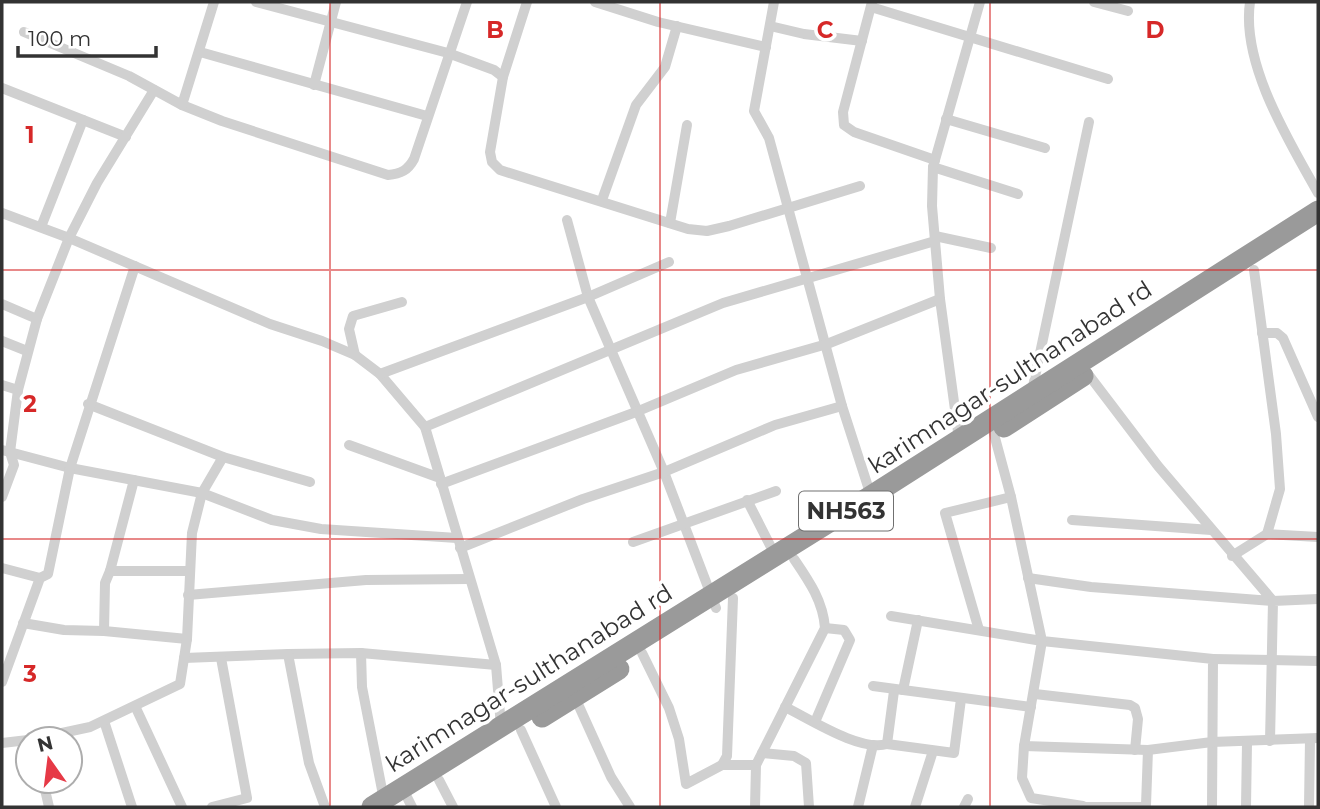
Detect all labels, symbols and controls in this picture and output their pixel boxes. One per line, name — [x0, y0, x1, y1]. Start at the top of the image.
scale bar — [18, 14, 156, 58]
text: B — [486, 16, 504, 44]
text: C — [817, 16, 834, 44]
text: D — [1146, 16, 1165, 44]
text: 100 m — [28, 26, 91, 51]
text: 1 — [25, 121, 35, 149]
street label: karimnagar-sulthanabad rd — [863, 274, 1157, 480]
text: 2 — [23, 390, 37, 418]
road number: NH563 — [799, 491, 893, 530]
street label: karimnagar-sulthanabad rd — [380, 578, 678, 778]
text: 3 — [22, 660, 37, 688]
north arrow — [14, 725, 84, 795]
text: N — [35, 731, 55, 757]

